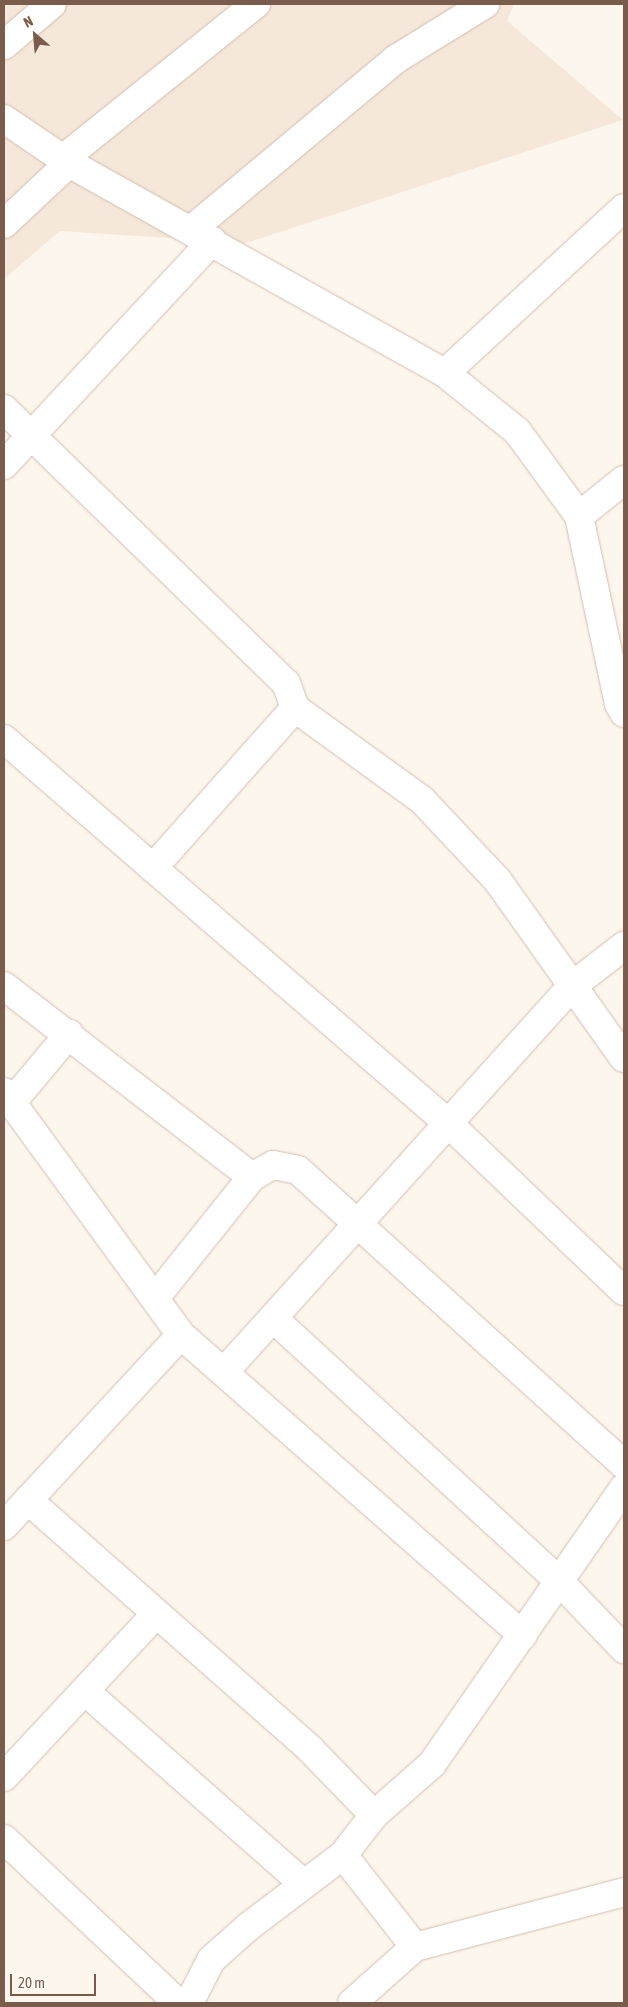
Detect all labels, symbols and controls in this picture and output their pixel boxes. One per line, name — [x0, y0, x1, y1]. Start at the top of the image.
north arrow — [10, 10, 60, 60]
text: N — [21, 13, 35, 31]
scale bar — [12, 1964, 99, 1996]
text: 20 m — [18, 1974, 45, 1991]

